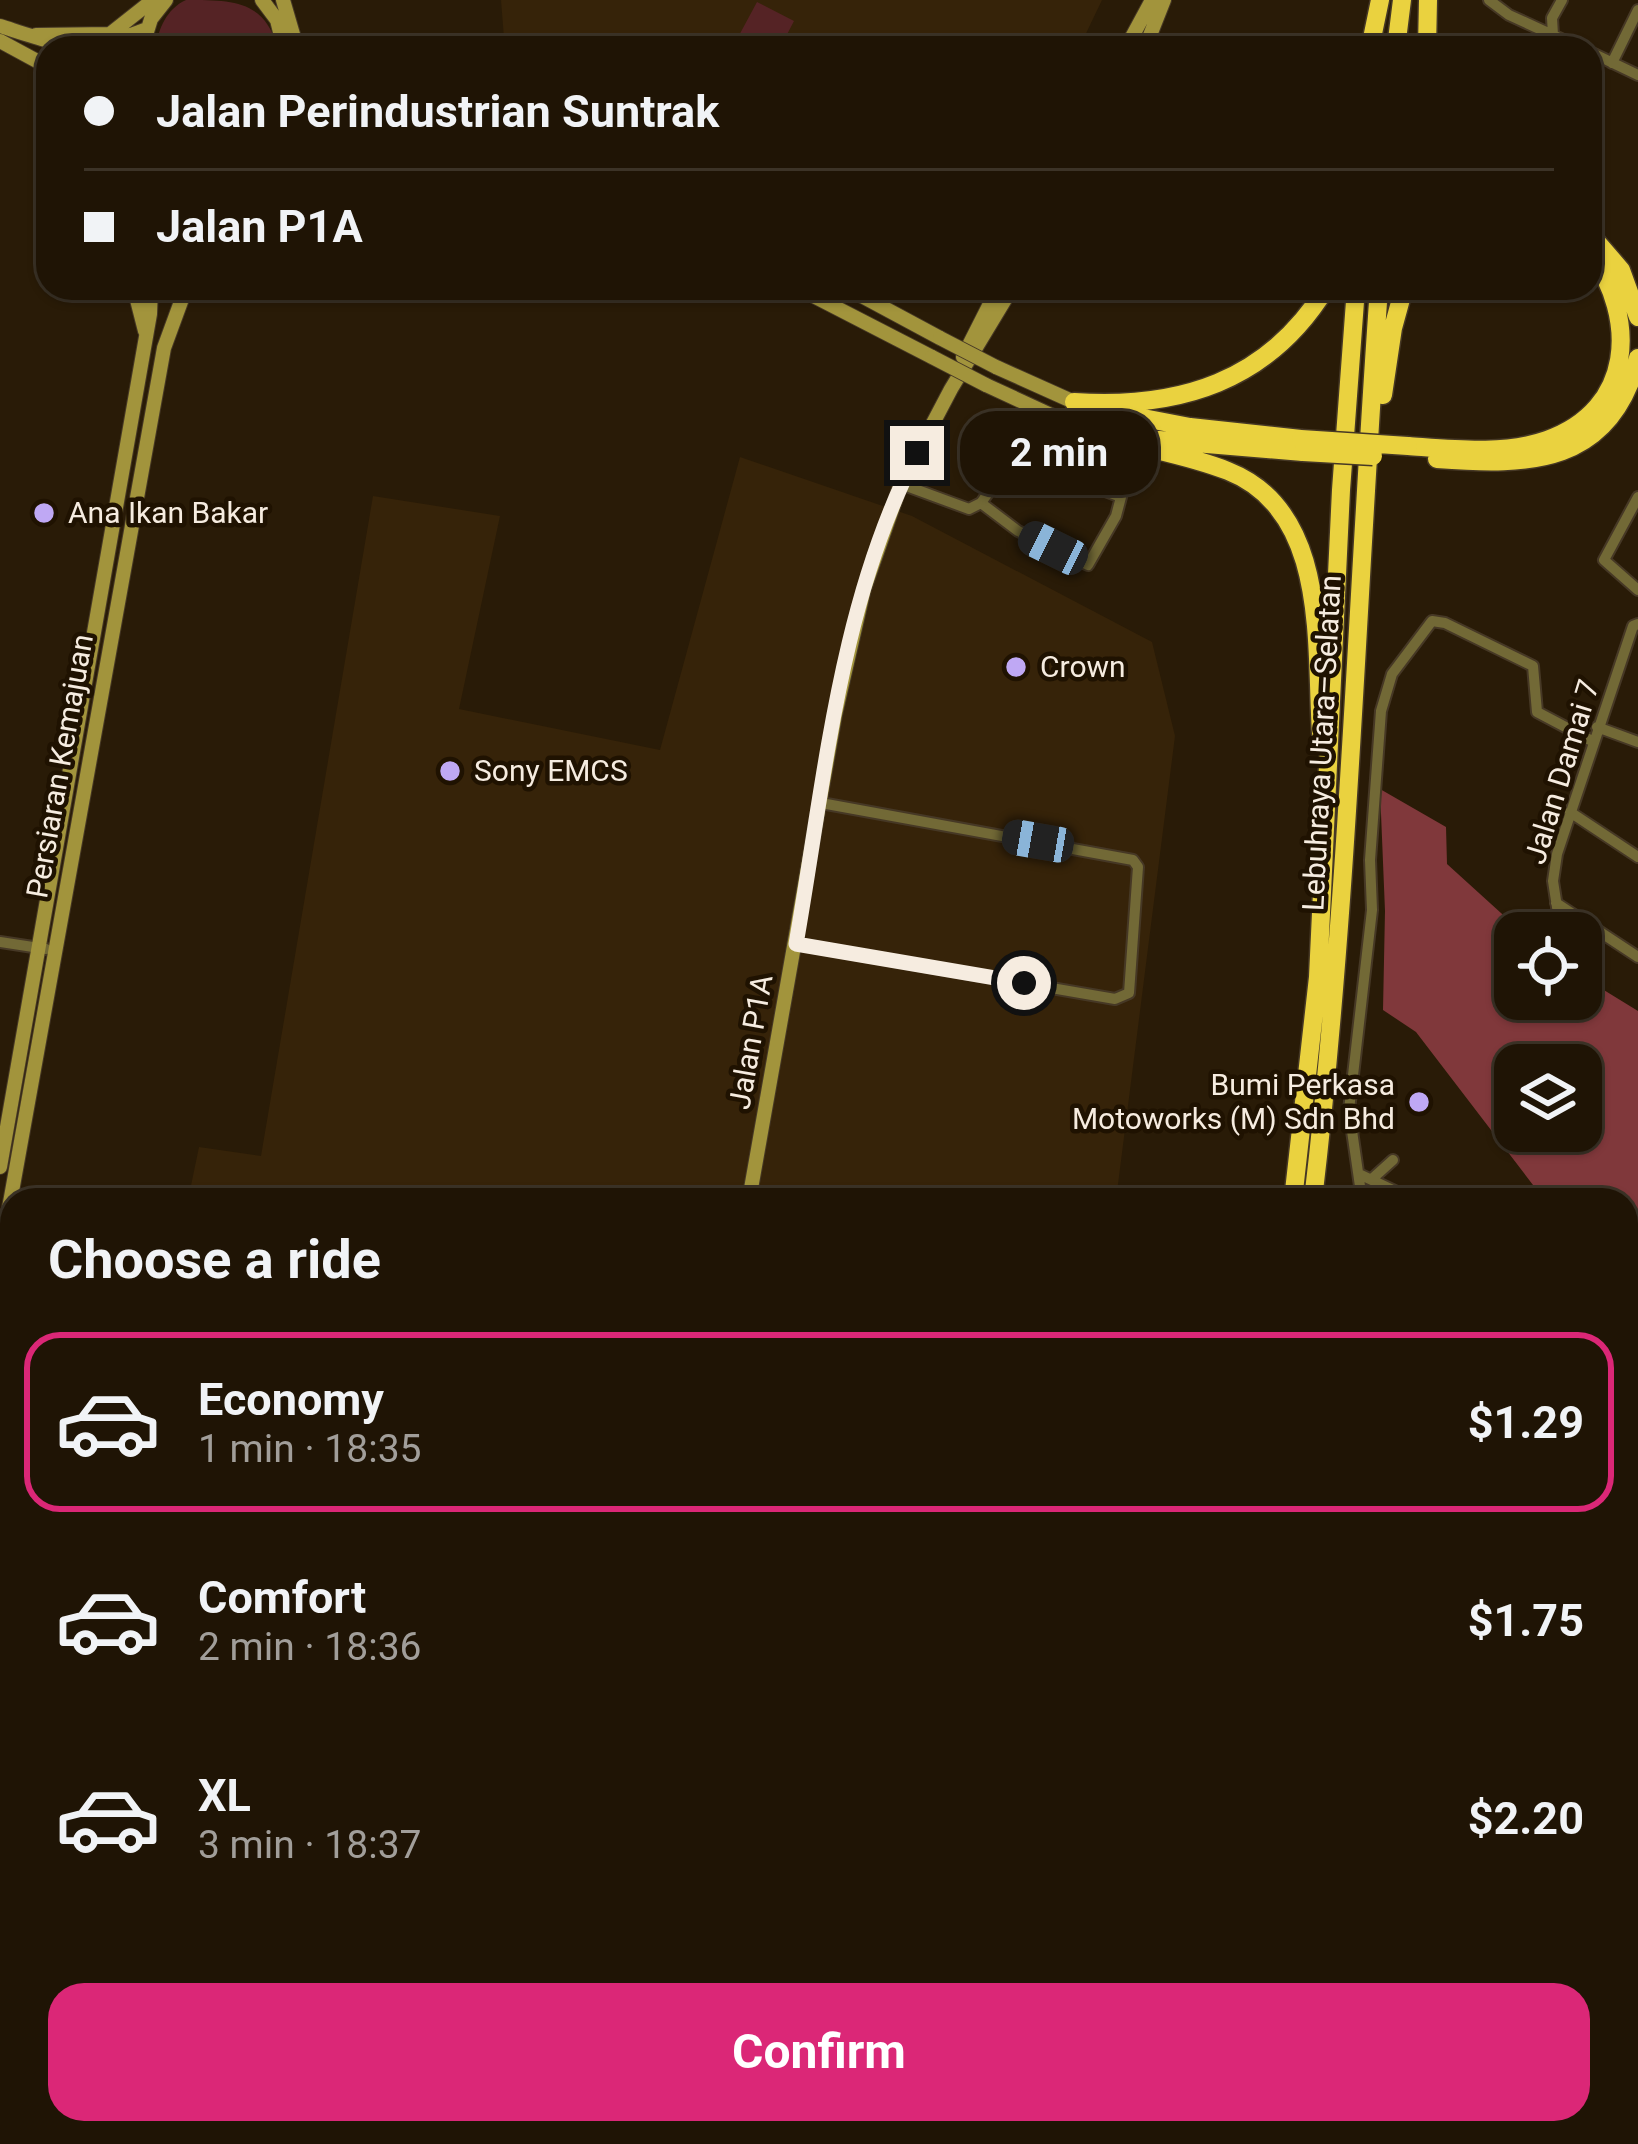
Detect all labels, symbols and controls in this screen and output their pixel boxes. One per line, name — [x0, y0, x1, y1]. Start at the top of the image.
text: Jalan Perindustrian Suntrak — [156, 85, 719, 138]
text: Jalan P1A — [156, 200, 363, 253]
callout: 2 min — [959, 411, 1157, 495]
route end — [890, 426, 944, 480]
text: 2 min — [1010, 430, 1108, 476]
place label: Ana Ikan Bakar — [68, 495, 268, 530]
marker: Ana Ikan Bakar — [31, 500, 57, 526]
car — [1013, 516, 1093, 580]
street label: Lebuhraya Utara–Selatan — [1295, 574, 1348, 912]
street label: Persiaran Kemajuan — [19, 631, 100, 901]
place label: Crown — [1040, 649, 1126, 684]
marker: Crown — [1003, 654, 1029, 680]
street label: Jalan Damai 7 — [1517, 676, 1606, 868]
place label: Sony EMCS — [474, 753, 628, 788]
marker: Sony EMCS — [437, 758, 463, 784]
car — [999, 817, 1077, 865]
map controls — [1494, 912, 1602, 1152]
button: locate — [1494, 912, 1602, 1020]
route start — [997, 956, 1051, 1010]
street label: Jalan P1A — [721, 972, 780, 1112]
button: layers — [1494, 1044, 1602, 1152]
place label: Bumi Perkasa Motoworks (M) Sdn Bhd — [1072, 1067, 1395, 1136]
marker: Bumi Perkasa Motoworks (M) Sdn Bhd — [1406, 1089, 1432, 1115]
text: Choose a ride — [48, 1228, 381, 1291]
icon: car — [54, 1368, 162, 1476]
text: Economy — [198, 1373, 384, 1426]
text: $1.29 — [1468, 1396, 1584, 1449]
text: 1 min · 18:35 — [198, 1426, 421, 1472]
icon: car — [54, 1566, 162, 1674]
text: Comfort — [198, 1571, 366, 1624]
text: $1.75 — [1468, 1594, 1584, 1647]
text: 2 min · 18:36 — [198, 1624, 421, 1670]
icon: car — [54, 1764, 162, 1872]
text: XL — [198, 1769, 251, 1822]
text: $2.20 — [1468, 1792, 1584, 1845]
text: 3 min · 18:37 — [198, 1822, 421, 1868]
button: Confirm — [48, 1983, 1590, 2121]

